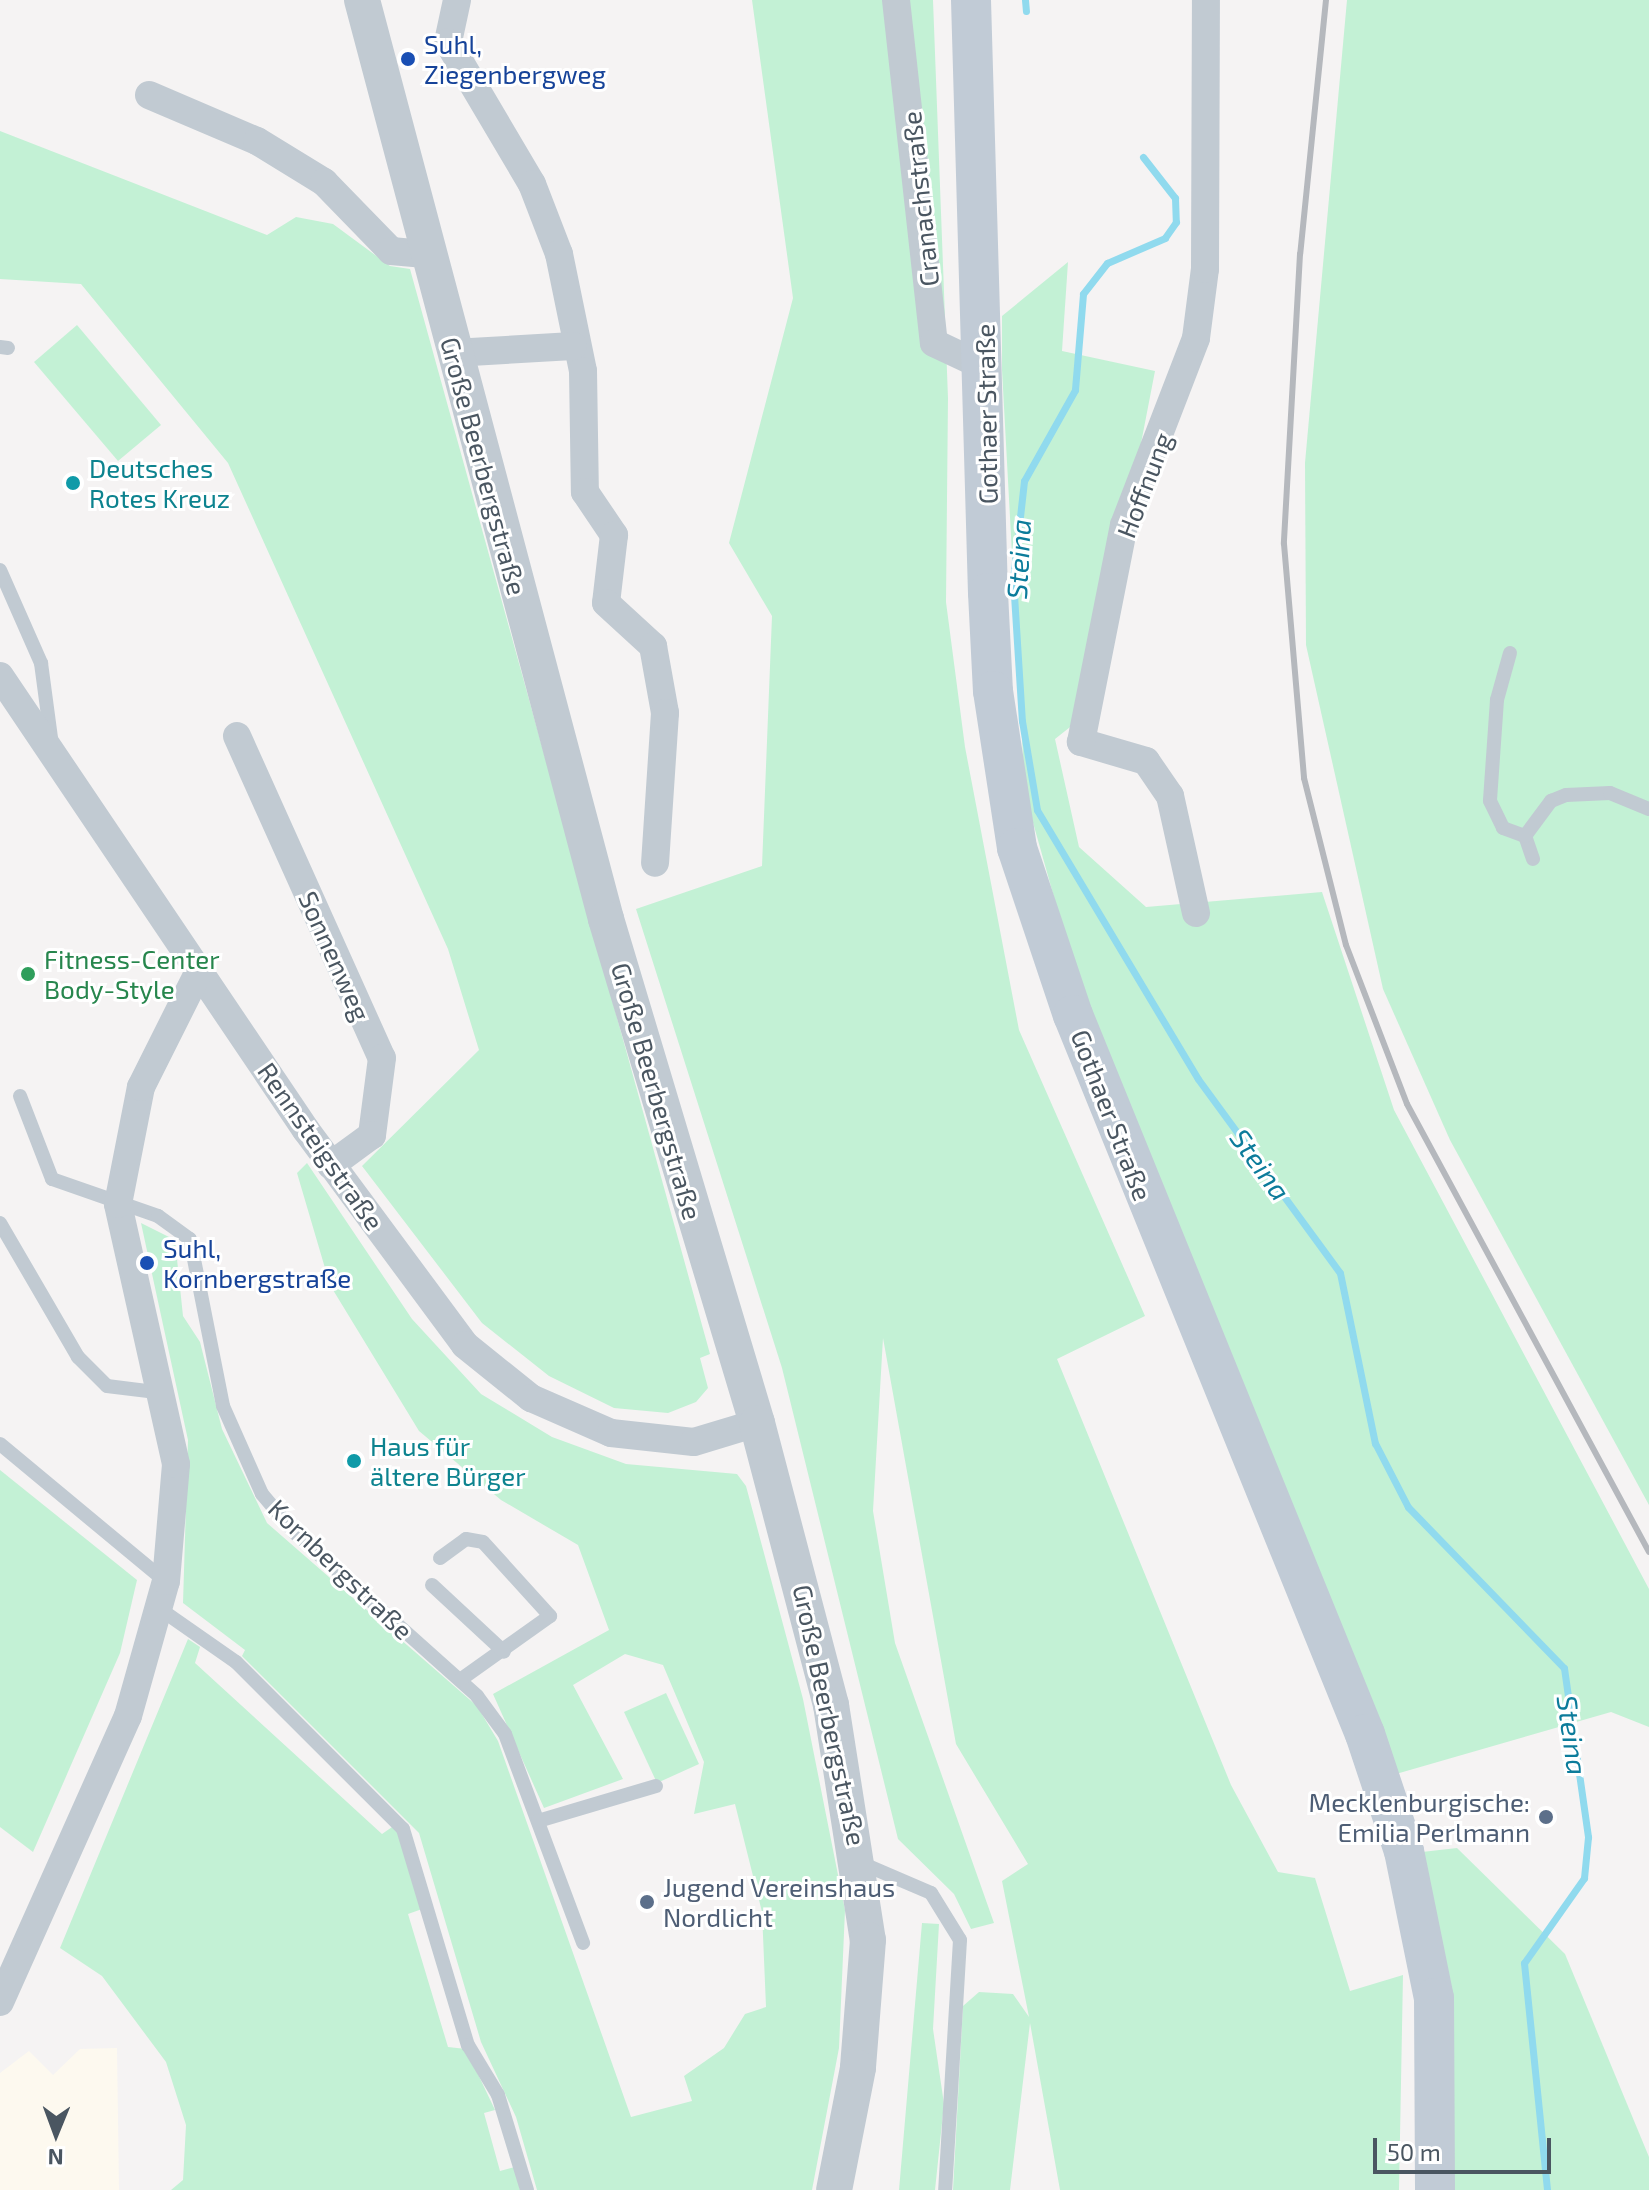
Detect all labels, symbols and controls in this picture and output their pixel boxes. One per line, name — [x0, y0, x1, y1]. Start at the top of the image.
place label: Suhl, Ziegenbergweg — [424, 28, 606, 90]
marker: Suhl, Ziegenbergweg — [399, 50, 417, 68]
street label: Cranachstraße — [895, 110, 945, 288]
street label: Gothaer Straße — [969, 323, 1003, 505]
street label: Große Beerbergstraße — [435, 334, 533, 598]
street label: Hoffnung — [1110, 428, 1178, 542]
place label: Deutsches Rotes Kreuz — [89, 452, 230, 514]
marker: Deutsches Rotes Kreuz — [64, 474, 82, 492]
water label: Steina — [999, 518, 1037, 600]
street label: Sonnenweg — [293, 886, 377, 1026]
place label: Fitness-Center Body-Style — [44, 943, 220, 1004]
street label: Große Beerbergstraße — [605, 959, 709, 1223]
marker: Fitness-Center Body-Style — [19, 965, 37, 983]
street label: Gothaer Straße — [1065, 1025, 1159, 1205]
street label: Rennsteigstraße — [252, 1056, 390, 1236]
water label: Steina — [1224, 1122, 1298, 1206]
place label: Suhl, Kornbergstraße — [163, 1232, 351, 1294]
marker: Suhl, Kornbergstraße — [138, 1254, 156, 1272]
place label: Haus für ältere Bürger — [370, 1430, 526, 1492]
marker: Haus für ältere Bürger — [345, 1452, 363, 1470]
street label: Kornbergstraße — [262, 1492, 420, 1646]
street label: Große Beerbergstraße — [787, 1582, 873, 1848]
water label: Steina — [1551, 1693, 1595, 1777]
place label: Mecklenburgische: Emilia Perlmann — [1308, 1786, 1530, 1848]
marker: Mecklenburgische: Emilia Perlmann — [1537, 1808, 1555, 1826]
place label: Jugend Vereinshaus Nordlicht — [663, 1871, 896, 1932]
marker: Jugend Vereinshaus Nordlicht — [638, 1893, 656, 1911]
north arrow — [16, 2094, 96, 2174]
scale bar — [1377, 2122, 1555, 2172]
text: 50 m — [1387, 2137, 1441, 2166]
text: N — [47, 2145, 64, 2171]

